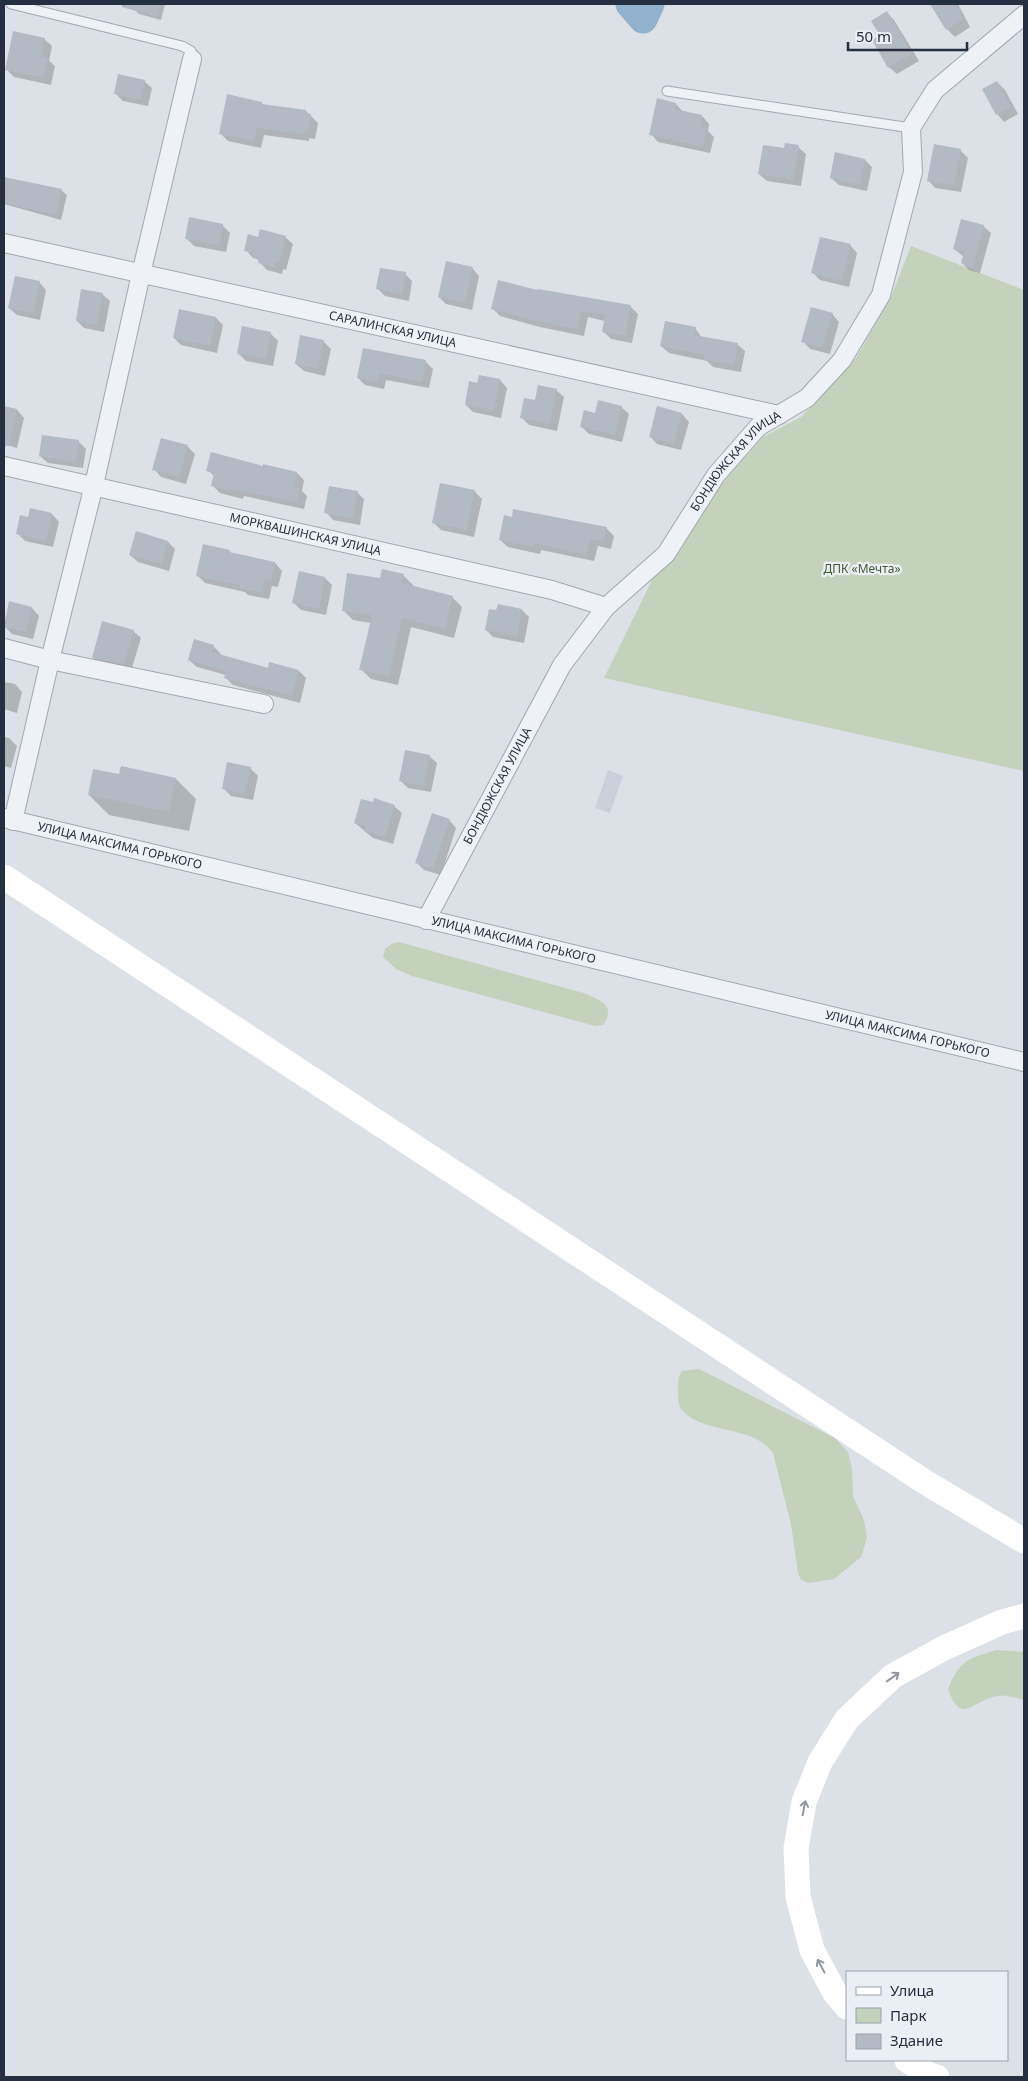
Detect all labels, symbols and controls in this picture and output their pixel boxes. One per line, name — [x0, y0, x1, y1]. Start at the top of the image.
scale bar — [848, 20, 967, 52]
text: 50 m — [856, 26, 891, 46]
street label: САРАЛИНСКАЯ УЛИЦА — [327, 306, 458, 351]
street label: БОНДЮЖСКАЯ УЛИЦА — [686, 406, 784, 514]
street label: МОРКВАШИНСКАЯ УЛИЦА — [228, 508, 383, 559]
park label: ДПК «Мечта» — [823, 560, 901, 577]
street label: БОНДЮЖСКАЯ УЛИЦА — [459, 724, 535, 847]
street label: УЛИЦА МАКСИМА ГОРЬКОГО — [36, 817, 204, 873]
street label: УЛИЦА МАКСИМА ГОРЬКОГО — [430, 912, 598, 967]
street label: УЛИЦА МАКСИМА ГОРЬКОГО — [824, 1006, 992, 1062]
one-way arrow — [886, 1672, 900, 1682]
one-way arrow — [799, 1800, 809, 1816]
one-way arrow — [816, 1959, 825, 1974]
legend — [846, 1971, 1008, 2061]
text: Улица — [890, 1980, 934, 2000]
text: Парк — [890, 2005, 926, 2025]
text: Здание — [890, 2030, 943, 2050]

